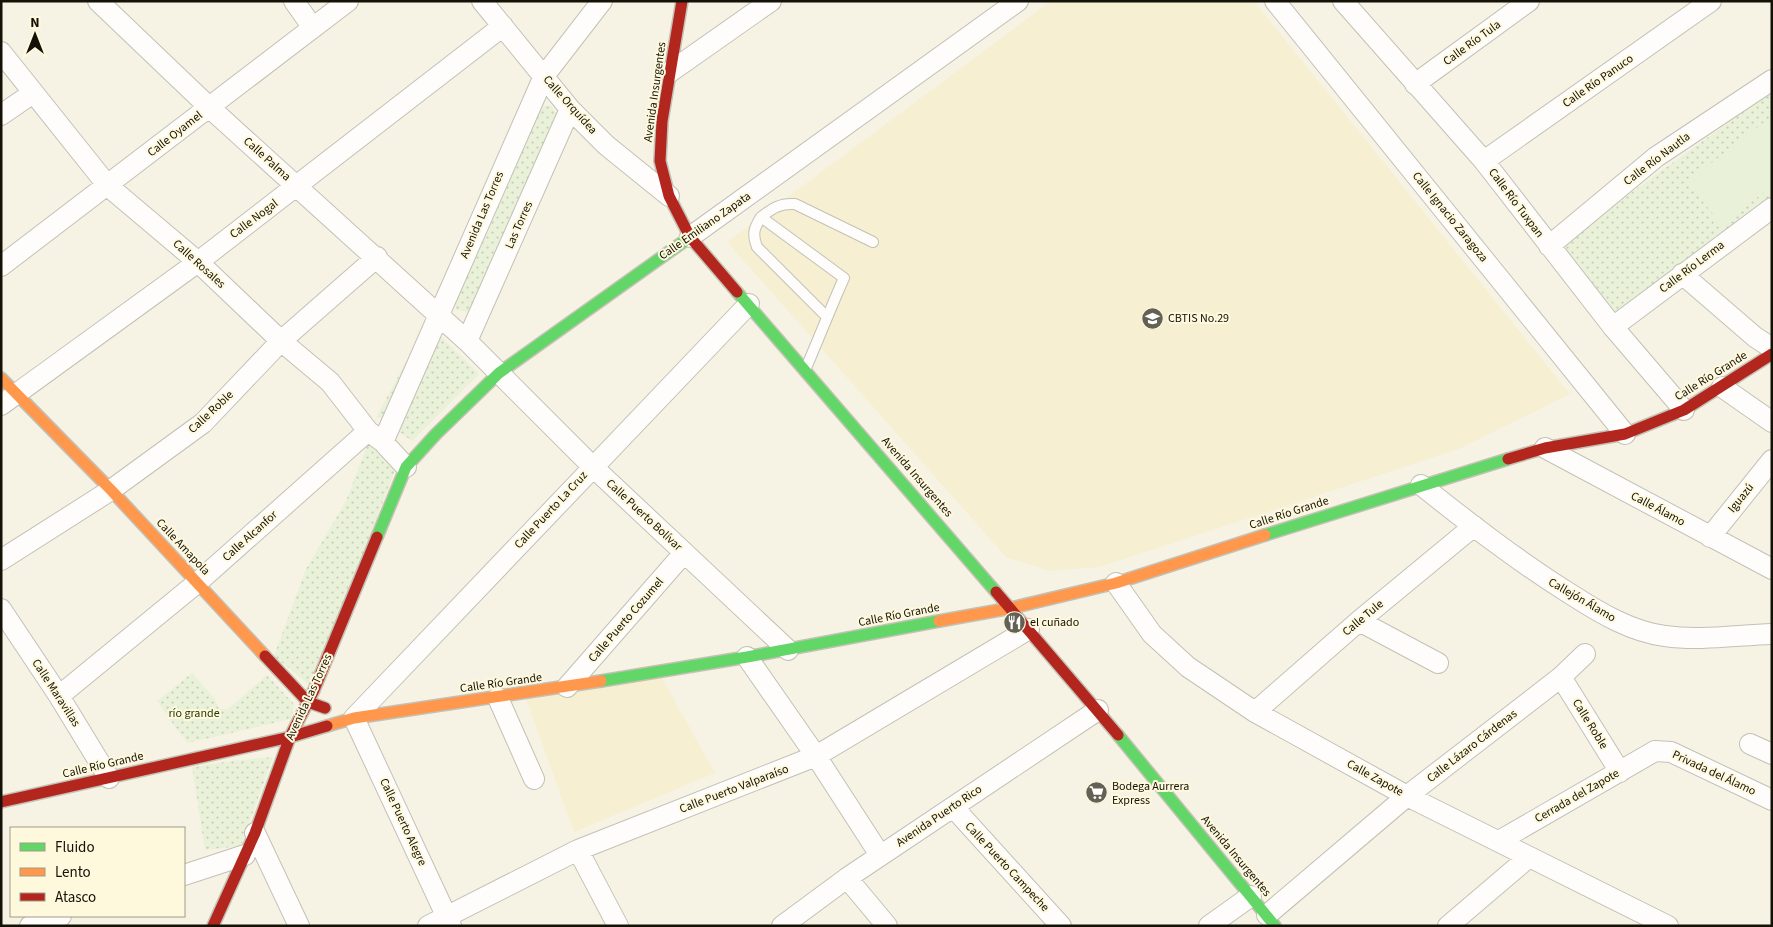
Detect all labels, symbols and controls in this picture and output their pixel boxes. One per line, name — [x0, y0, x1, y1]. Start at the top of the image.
north arrow — [10, 10, 60, 60]
text: N — [30, 13, 40, 33]
street label: Calle Río Tula — [1440, 16, 1504, 70]
street label: Avenida Insurgentes — [640, 41, 670, 143]
street label: Calle Río Panuco — [1559, 50, 1637, 112]
street label: Calle Orquídea — [539, 72, 601, 138]
street label: Calle Oyamel — [144, 107, 206, 161]
street label: Calle Río Nautla — [1620, 128, 1694, 190]
street label: Calle Palma — [239, 133, 295, 185]
street label: Calle Río Tuxpan — [1484, 165, 1548, 241]
street label: Calle Ignacio Zaragoza — [1408, 168, 1492, 266]
street label: Avenida Las Torres — [456, 169, 508, 261]
street label: Calle Emiliano Zapata — [656, 188, 754, 264]
street label: Calle Nogal — [226, 195, 282, 243]
street label: Las Torres — [501, 198, 537, 252]
street label: Calle Rosales — [169, 236, 229, 292]
street label: Calle Río Lerma — [1656, 237, 1728, 297]
school or university icon: CBTIS No.29 — [1140, 306, 1164, 330]
place label: CBTIS No.29 — [1168, 310, 1229, 327]
street label: Calle Río Grande — [1671, 347, 1751, 405]
street label: Calle Roble — [185, 387, 237, 437]
street label: Avenida Insurgentes — [877, 433, 957, 521]
street label: Calle Puerto La Cruz — [511, 467, 591, 553]
street label: Calle Puerto Bolívar — [602, 475, 687, 555]
street label: Iguazú — [1724, 480, 1758, 516]
street label: Calle Álamo — [1628, 488, 1688, 530]
street label: Calle Río Grande — [1247, 492, 1331, 534]
street label: Calle Alcanfor — [219, 506, 282, 565]
street label: Calle Amapola — [152, 515, 214, 579]
street label: Calle Puerto Cozumel — [584, 574, 668, 666]
street label: Callejón Álamo — [1545, 574, 1619, 626]
street label: Calle Tule — [1339, 596, 1387, 640]
street label: Calle Río Grande — [857, 599, 941, 631]
restaurant icon: el cuñado — [1002, 610, 1026, 634]
place label: el cuñado — [1030, 614, 1079, 631]
street label: Avenida Las Torres — [282, 651, 336, 743]
street label: Calle Maravillas — [28, 656, 84, 730]
street label: Calle Río Grande — [459, 669, 543, 697]
street label: Calle Roble — [1568, 696, 1612, 752]
park label: río grande — [168, 705, 220, 722]
street label: Calle Lázaro Cárdenas — [1423, 705, 1521, 787]
street label: Privada del Álamo — [1669, 746, 1759, 800]
street label: Calle Río Grande — [61, 747, 145, 783]
street label: Calle Zapote — [1344, 755, 1406, 801]
street label: Calle Puerto Valparaíso — [677, 760, 791, 818]
street label: Cerrada del Zapote — [1532, 765, 1623, 827]
street label: Calle Puerto Alegre — [375, 775, 431, 869]
place label: Bodega Aurrera Express — [1112, 778, 1189, 809]
street label: Avenida Puerto Rico — [893, 781, 985, 851]
supermarket icon: Bodega Aurrera Express — [1084, 781, 1108, 805]
street label: Avenida Insurgentes — [1197, 812, 1275, 900]
street label: Calle Puerto Campeche — [961, 818, 1053, 916]
legend — [10, 827, 185, 917]
text: Fluido — [55, 837, 95, 858]
text: Lento — [55, 862, 91, 883]
text: Atasco — [55, 887, 96, 908]

